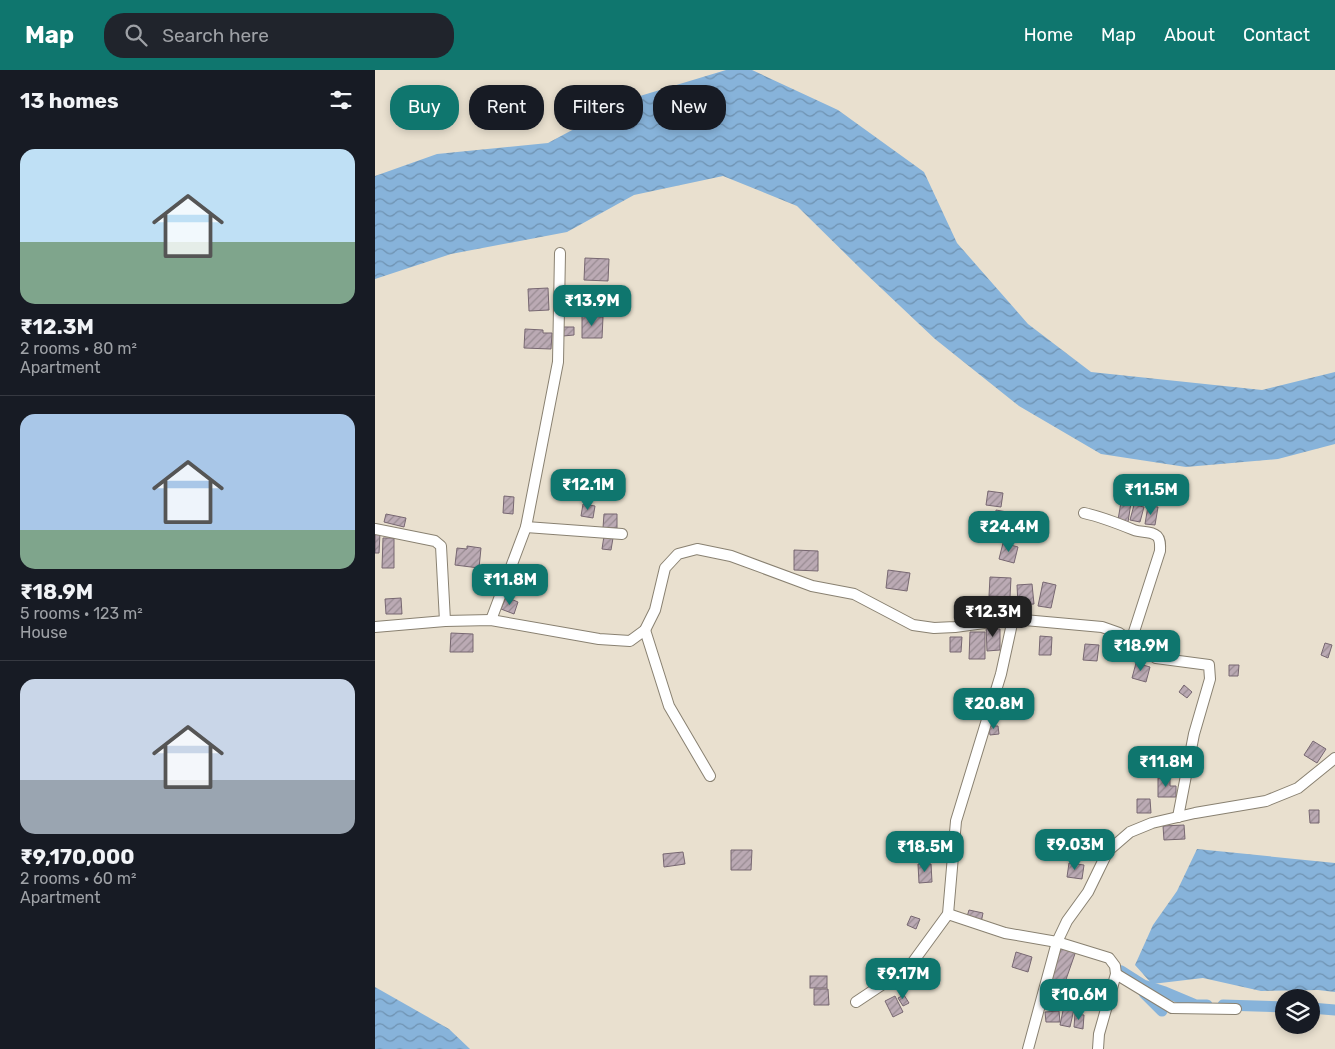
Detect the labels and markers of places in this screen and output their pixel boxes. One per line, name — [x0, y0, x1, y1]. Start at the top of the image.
pin: ₹13.9M — [551, 284, 633, 327]
pin: ₹12.1M — [547, 468, 629, 511]
pin: ₹11.5M — [1110, 474, 1192, 516]
pin: ₹24.4M — [968, 510, 1050, 553]
pin: ₹11.8M — [469, 564, 551, 606]
pin: ₹12.3M — [952, 596, 1034, 638]
pin: ₹18.9M — [1100, 630, 1182, 672]
pin: ₹20.8M — [953, 688, 1035, 730]
pin: ₹11.8M — [1125, 746, 1207, 788]
pin: ₹9.03M — [1034, 828, 1116, 871]
pin: ₹18.5M — [884, 830, 966, 873]
pin: ₹9.17M — [862, 958, 944, 1000]
pin: ₹10.6M — [1038, 978, 1120, 1021]

